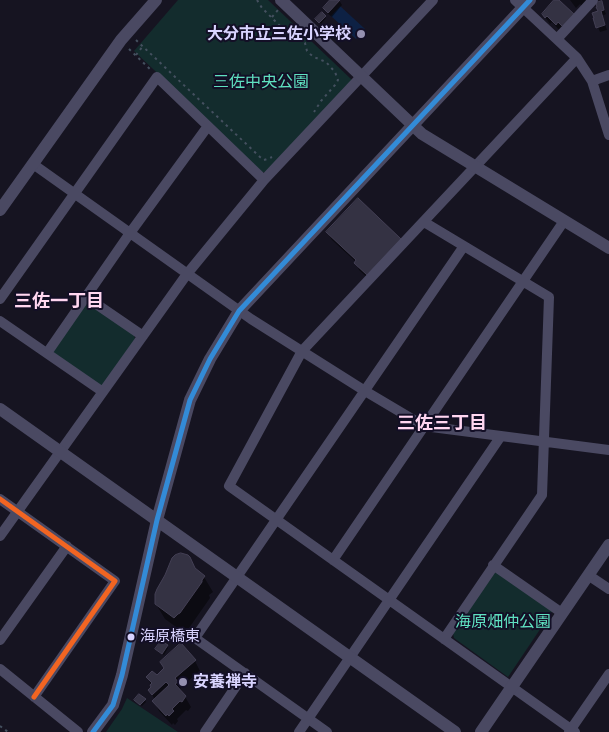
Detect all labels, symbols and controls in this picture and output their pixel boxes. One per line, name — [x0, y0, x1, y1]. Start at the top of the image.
place label: 大分市立三佐小学校 — [207, 24, 351, 44]
marker: 大分市立三佐小学校 — [355, 28, 367, 40]
park label: 三佐中央公園 — [213, 72, 309, 92]
district label: 三佐一丁目 — [14, 291, 104, 313]
district label: 三佐三丁目 — [397, 413, 487, 435]
park label: 海原畑仲公園 — [455, 612, 551, 632]
place label: 海原橋東 — [140, 628, 200, 646]
marker: 海原橋東 — [126, 632, 136, 642]
place label: 安養禅寺 — [193, 672, 257, 692]
marker: 安養禅寺 — [177, 676, 189, 688]

